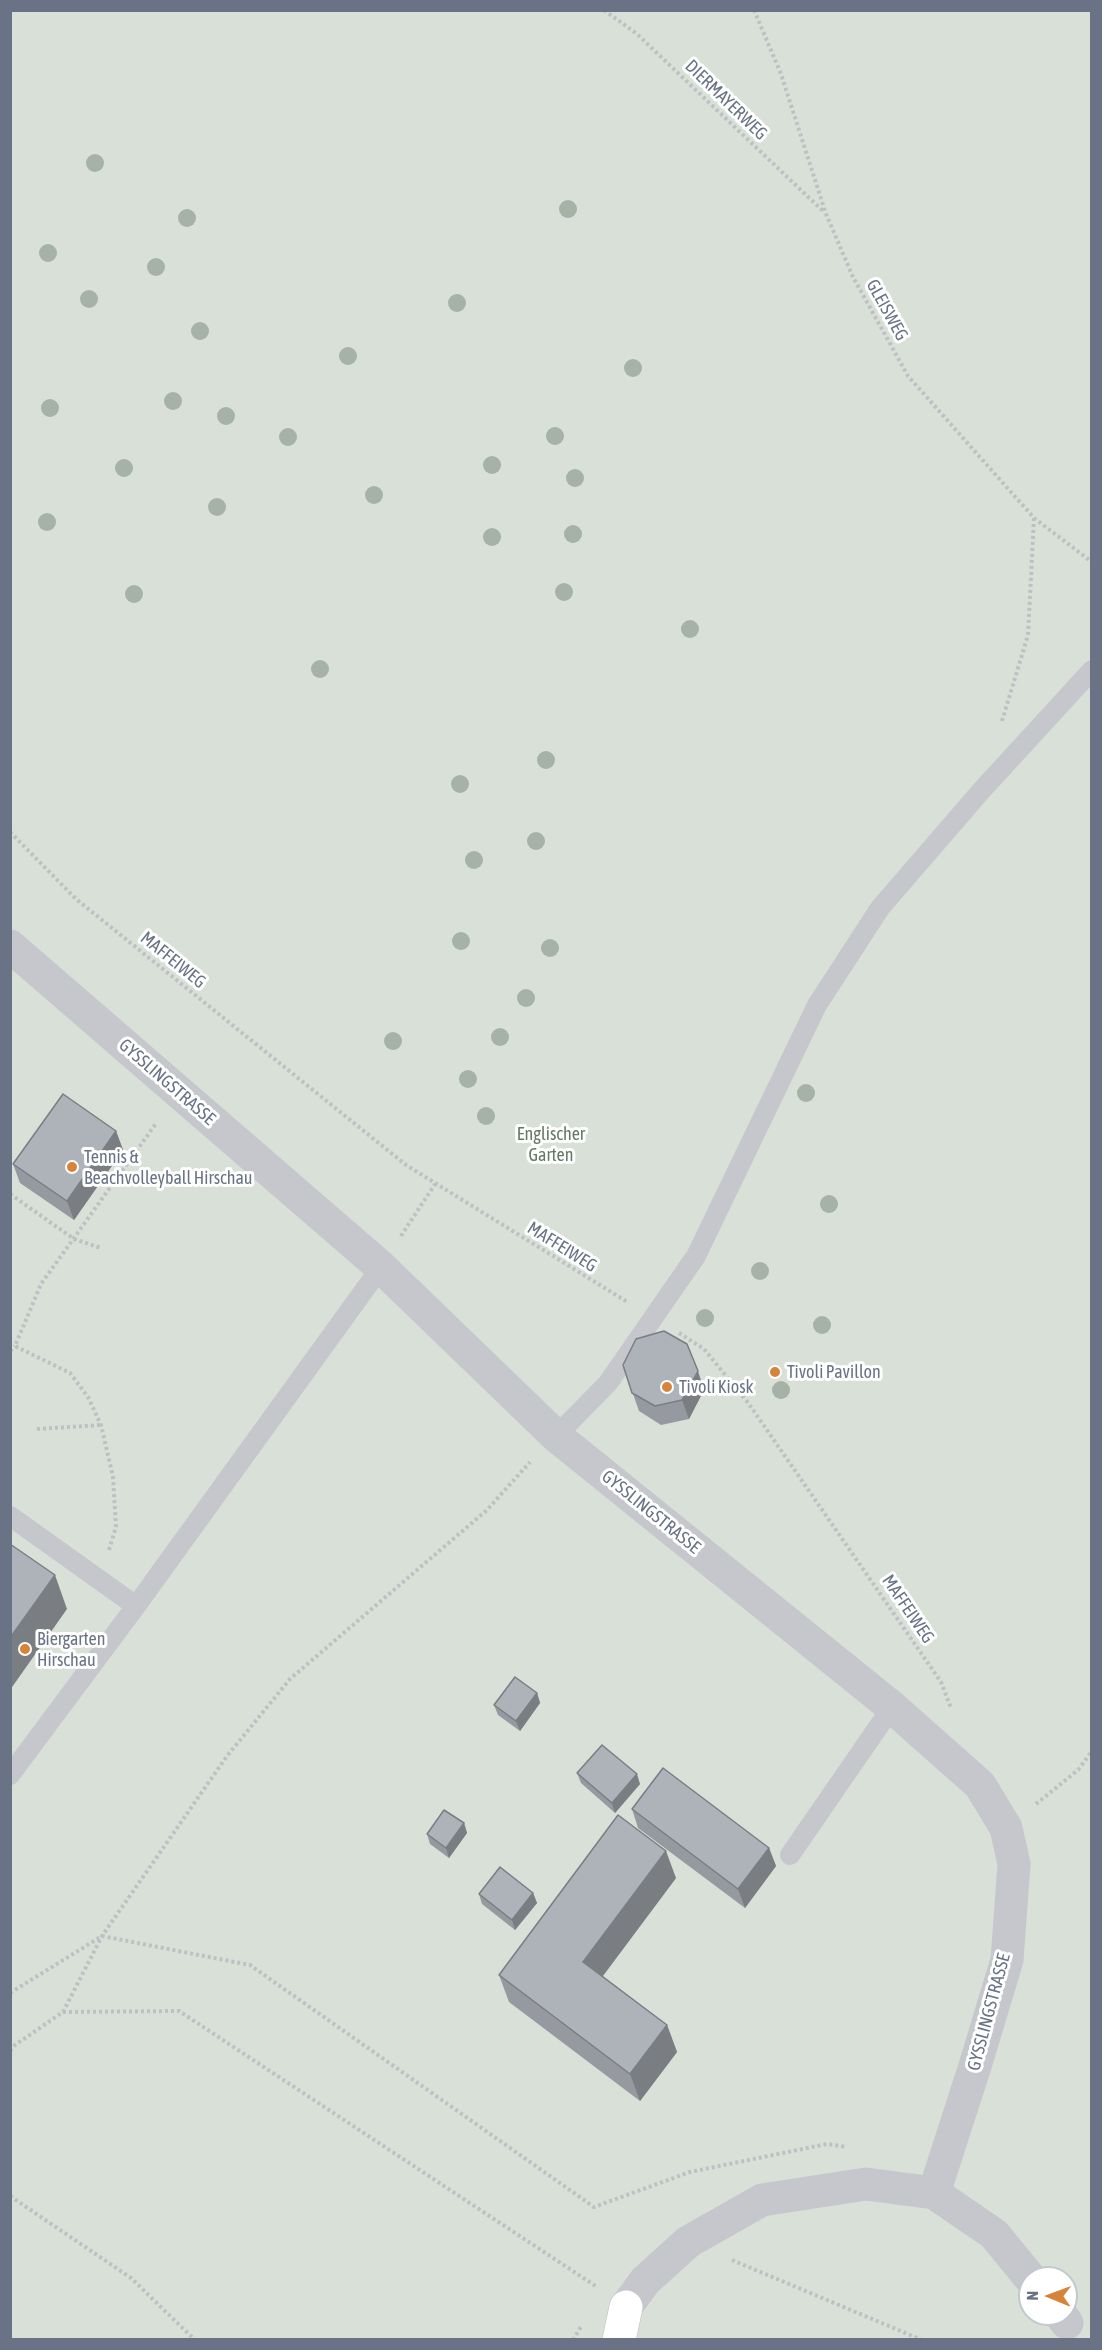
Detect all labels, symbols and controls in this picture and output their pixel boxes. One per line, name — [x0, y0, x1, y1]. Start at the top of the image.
street label: DIERMAYERWEG — [680, 55, 772, 145]
street label: GLEISWEG — [861, 276, 913, 344]
street label: MAFFEIWEG — [136, 927, 210, 993]
street label: GYSSLINGSTRASSE — [114, 1034, 220, 1130]
park label: Englischer Garten — [517, 1123, 585, 1166]
place label: Tennis & Beachvolleyball Hirschau — [84, 1146, 253, 1188]
marker: Tennis & Beachvolleyball Hirschau — [65, 1160, 79, 1174]
street label: MAFFEIWEG — [523, 1217, 601, 1277]
place label: Tivoli Pavillon — [787, 1361, 881, 1383]
marker: Tivoli Pavillon — [768, 1365, 782, 1379]
place label: Tivoli Kiosk — [679, 1376, 753, 1398]
marker: Tivoli Kiosk — [660, 1380, 674, 1394]
street label: GYSSLINGSTRASSE — [597, 1466, 705, 1558]
street label: MAFFEIWEG — [877, 1571, 939, 1647]
place label: Biergarten Hirschau — [37, 1628, 105, 1670]
marker: Biergarten Hirschau — [18, 1642, 32, 1656]
street label: GYSSLINGSTRASSE — [963, 1951, 1015, 2073]
north arrow — [1018, 2266, 1078, 2326]
text: N — [1023, 2291, 1041, 2301]

